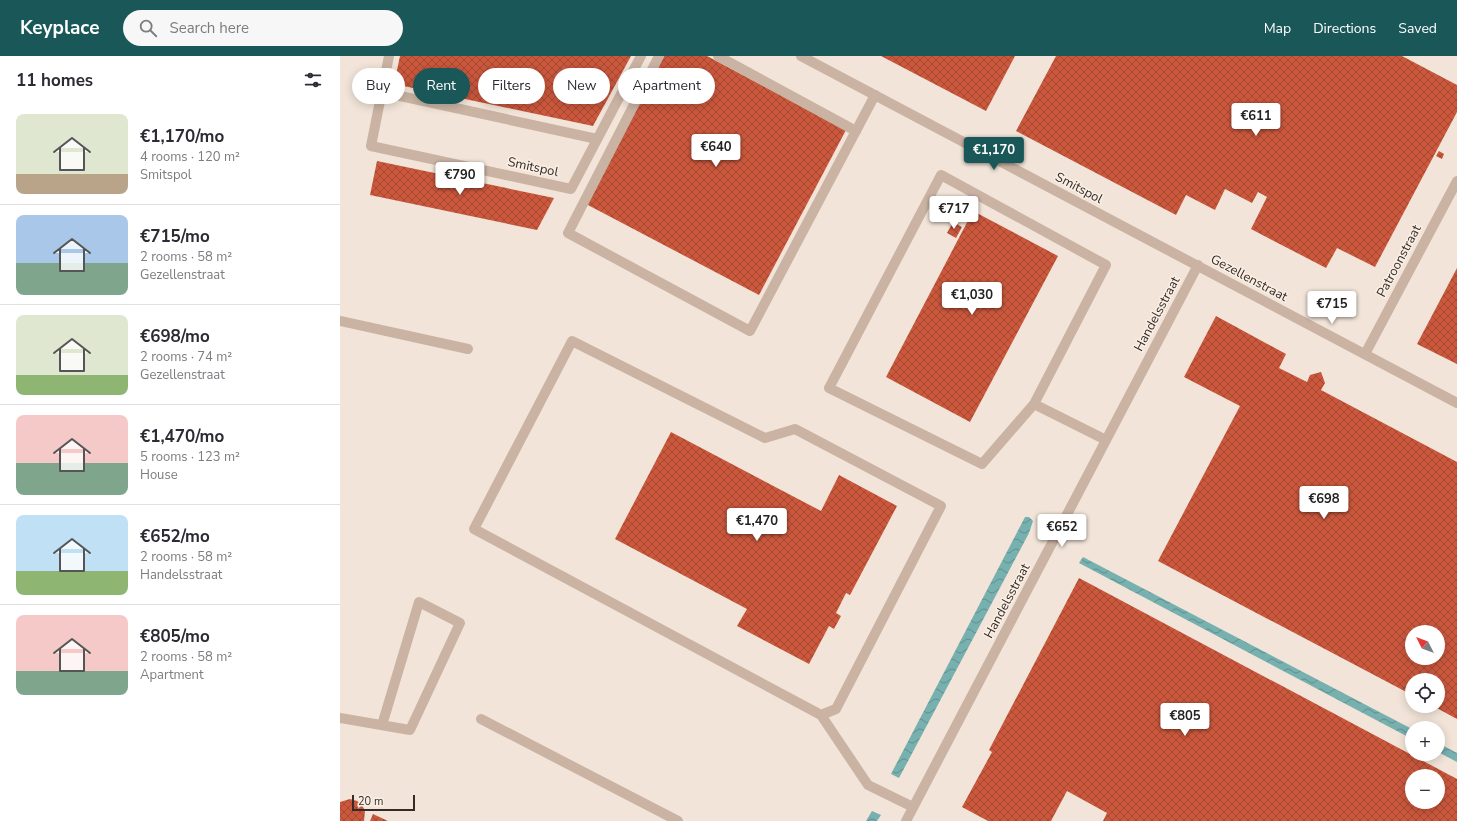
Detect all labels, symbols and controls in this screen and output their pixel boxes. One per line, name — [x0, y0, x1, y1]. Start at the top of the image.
search box — [123, 10, 403, 46]
text: Keyplace — [20, 15, 99, 41]
icon: search — [137, 17, 159, 39]
text: Search here — [169, 18, 249, 38]
text: Map — [1264, 19, 1291, 38]
text: Directions — [1313, 19, 1376, 38]
text: Saved — [1398, 19, 1437, 38]
chip: Buy — [352, 68, 405, 104]
chip: Rent — [413, 68, 470, 104]
chip: Filters — [478, 68, 545, 104]
chip: New — [553, 68, 610, 104]
chip: Apartment — [618, 68, 715, 104]
text: 11 homes — [16, 69, 93, 92]
icon: filters — [302, 69, 324, 91]
pin: €611 — [1232, 103, 1280, 137]
text: €611 — [1240, 107, 1272, 125]
text: €1,170/mo — [140, 125, 224, 148]
icon: home — [48, 130, 96, 178]
pin: €640 — [692, 134, 740, 168]
pin: €1,170 — [961, 137, 1027, 171]
text: €640 — [700, 138, 732, 156]
text: €1,170 — [973, 141, 1015, 159]
text: 4 rooms · 120 m² — [140, 148, 240, 166]
street label: Smitspol — [506, 153, 560, 181]
pin: €790 — [436, 162, 484, 196]
text: Smitspol — [140, 166, 192, 184]
text: €790 — [444, 166, 476, 184]
street label: Smitspol — [1052, 168, 1106, 208]
pin: €717 — [930, 196, 978, 230]
text: €717 — [938, 200, 970, 218]
street label: Patroonstraat — [1372, 221, 1426, 300]
text: €715/mo — [140, 225, 210, 248]
icon: home — [48, 231, 96, 279]
text: 2 rooms · 58 m² — [140, 248, 232, 266]
street label: Gezellenstraat — [1207, 250, 1291, 306]
text: Gezellenstraat — [140, 266, 225, 284]
street label: Handelsstraat — [1130, 273, 1184, 355]
pin: €1,030 — [939, 282, 1005, 316]
text: €1,030 — [951, 286, 993, 304]
pin: €715 — [1308, 291, 1356, 325]
text: €715 — [1316, 295, 1348, 313]
text: €698/mo — [140, 325, 210, 348]
icon: home — [48, 331, 96, 379]
text: 2 rooms · 74 m² — [140, 348, 232, 366]
text: Gezellenstraat — [140, 366, 225, 384]
text: €1,470/mo — [140, 425, 224, 448]
icon: home — [48, 431, 96, 479]
text: 5 rooms · 123 m² — [140, 448, 240, 466]
text: House — [140, 466, 178, 484]
pin: €698 — [1300, 486, 1348, 520]
text: €698 — [1308, 490, 1340, 508]
pin: €1,470 — [724, 508, 790, 542]
text: €1,470 — [736, 512, 778, 530]
pin: €652 — [1038, 514, 1086, 548]
text: €652 — [1046, 518, 1078, 536]
text: €652/mo — [140, 525, 210, 548]
icon: home — [48, 531, 96, 579]
text: 2 rooms · 58 m² — [140, 548, 232, 566]
street label: Handelsstraat — [980, 560, 1034, 642]
text: Handelsstraat — [140, 566, 222, 584]
text: €805/mo — [140, 625, 210, 648]
north arrow — [1405, 625, 1445, 665]
map controls — [1405, 625, 1445, 809]
icon: home — [48, 631, 96, 679]
text: 2 rooms · 58 m² — [140, 648, 232, 666]
text: Apartment — [140, 666, 203, 684]
button: locate — [1405, 673, 1445, 713]
pin: €805 — [1161, 703, 1209, 737]
text: €805 — [1169, 707, 1201, 725]
button: + — [1405, 721, 1445, 761]
button: − — [1405, 769, 1445, 809]
scale bar — [352, 793, 415, 812]
text: 20 m — [358, 794, 383, 809]

